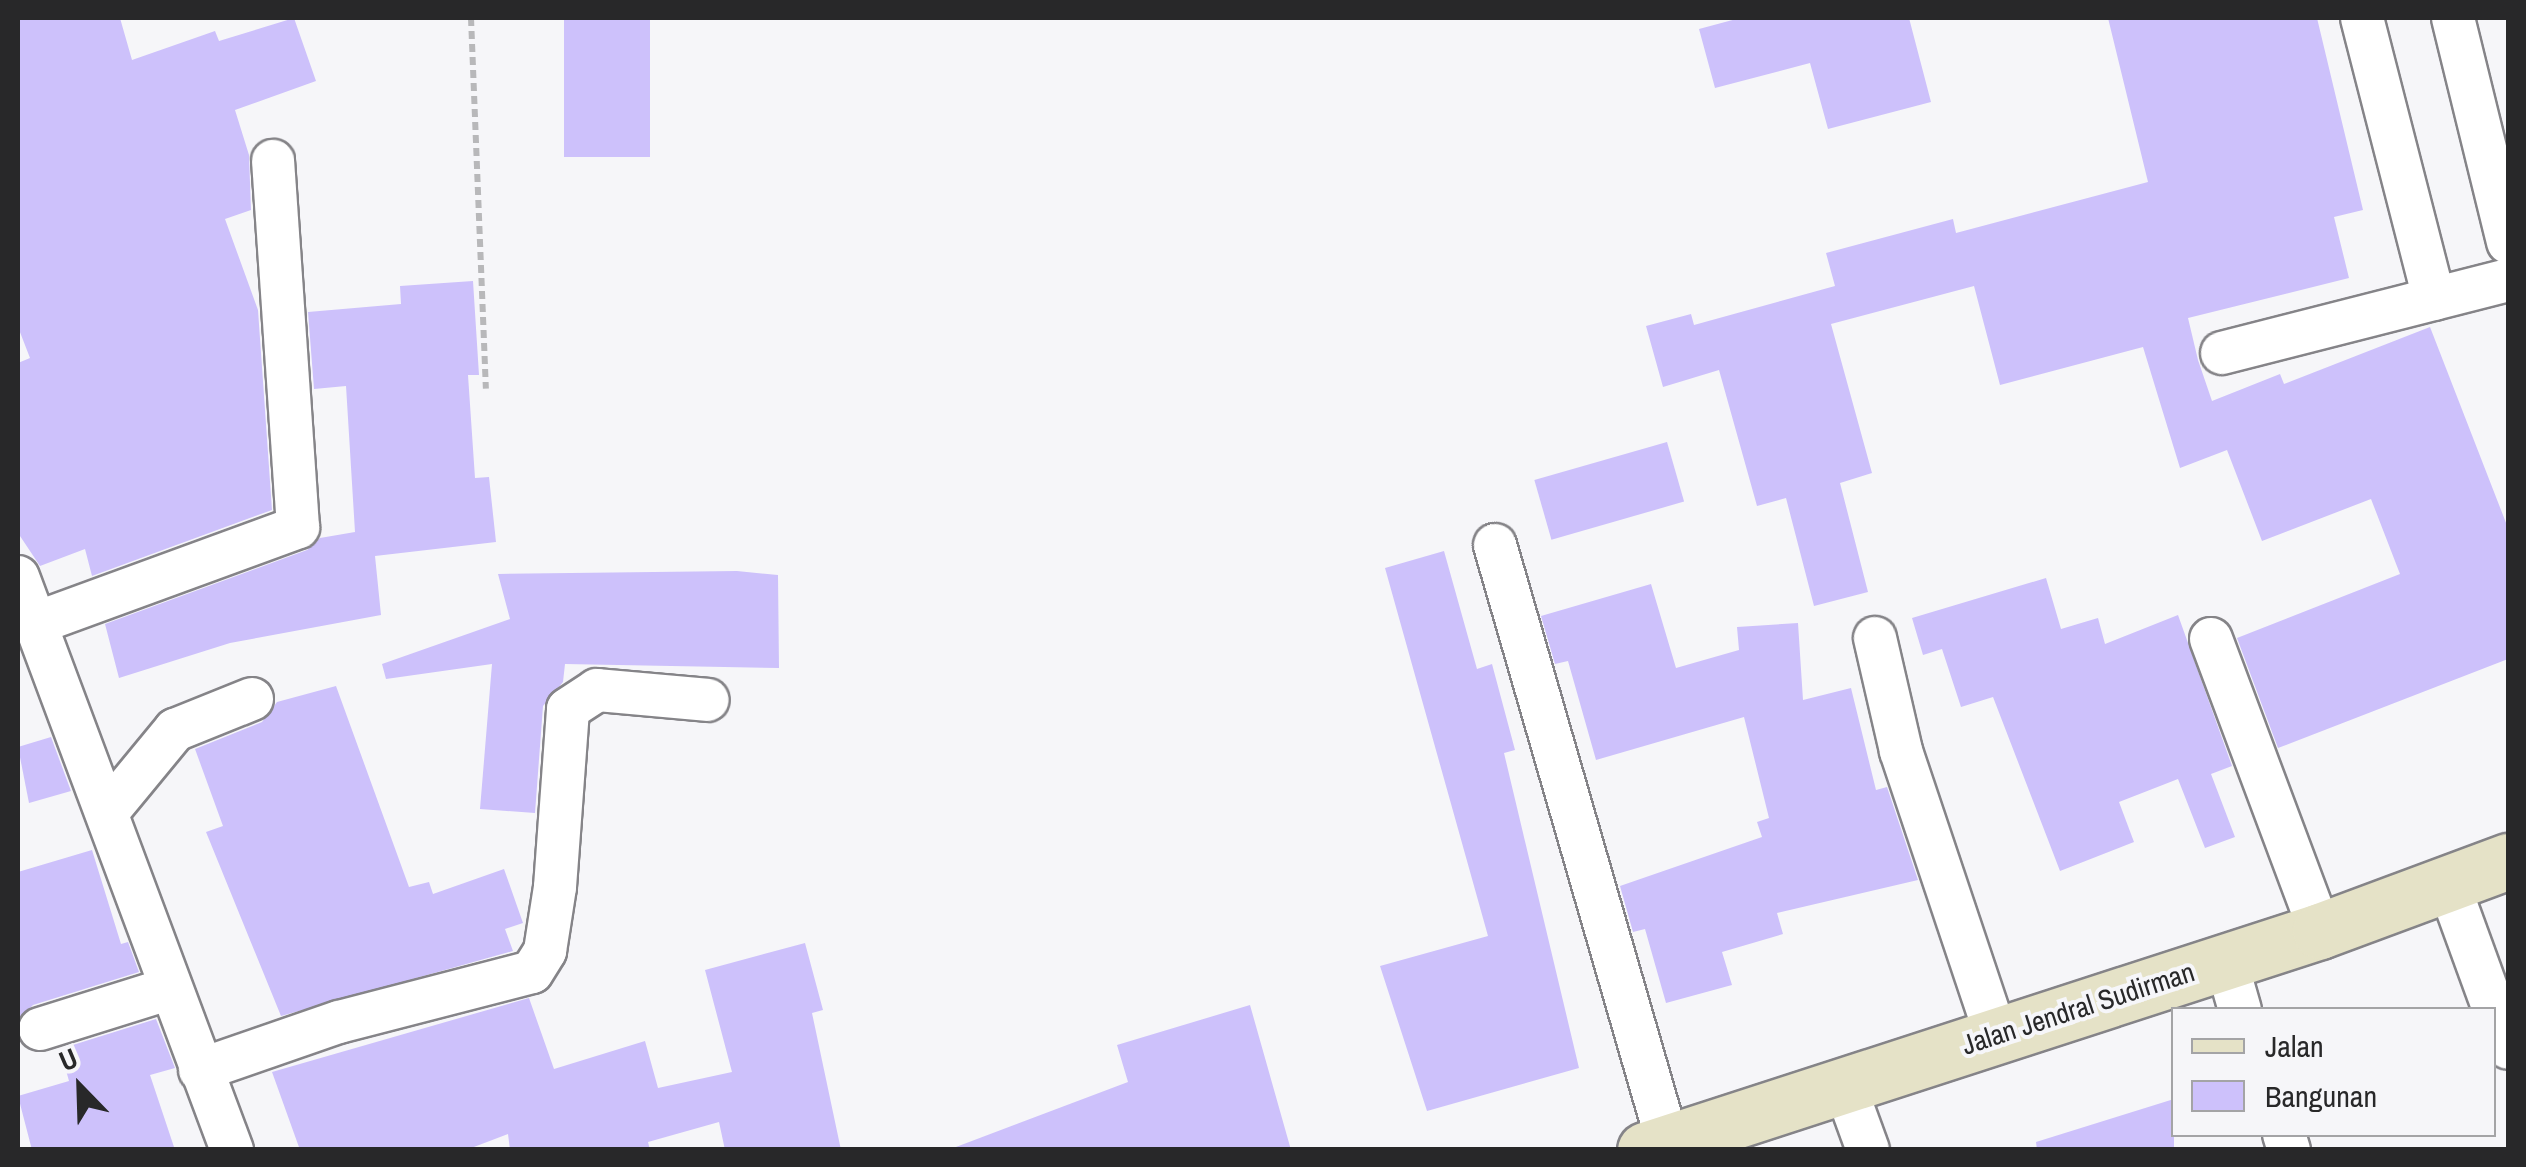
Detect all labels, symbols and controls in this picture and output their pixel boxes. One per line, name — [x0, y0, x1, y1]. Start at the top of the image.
street label: Jalan Jendral Sudirman — [1958, 955, 2198, 1061]
legend — [2171, 1007, 2496, 1137]
text: Jalan — [2265, 1026, 2324, 1066]
north arrow — [30, 1037, 130, 1137]
text: U — [53, 1039, 83, 1080]
text: Bangunan — [2265, 1076, 2377, 1116]

